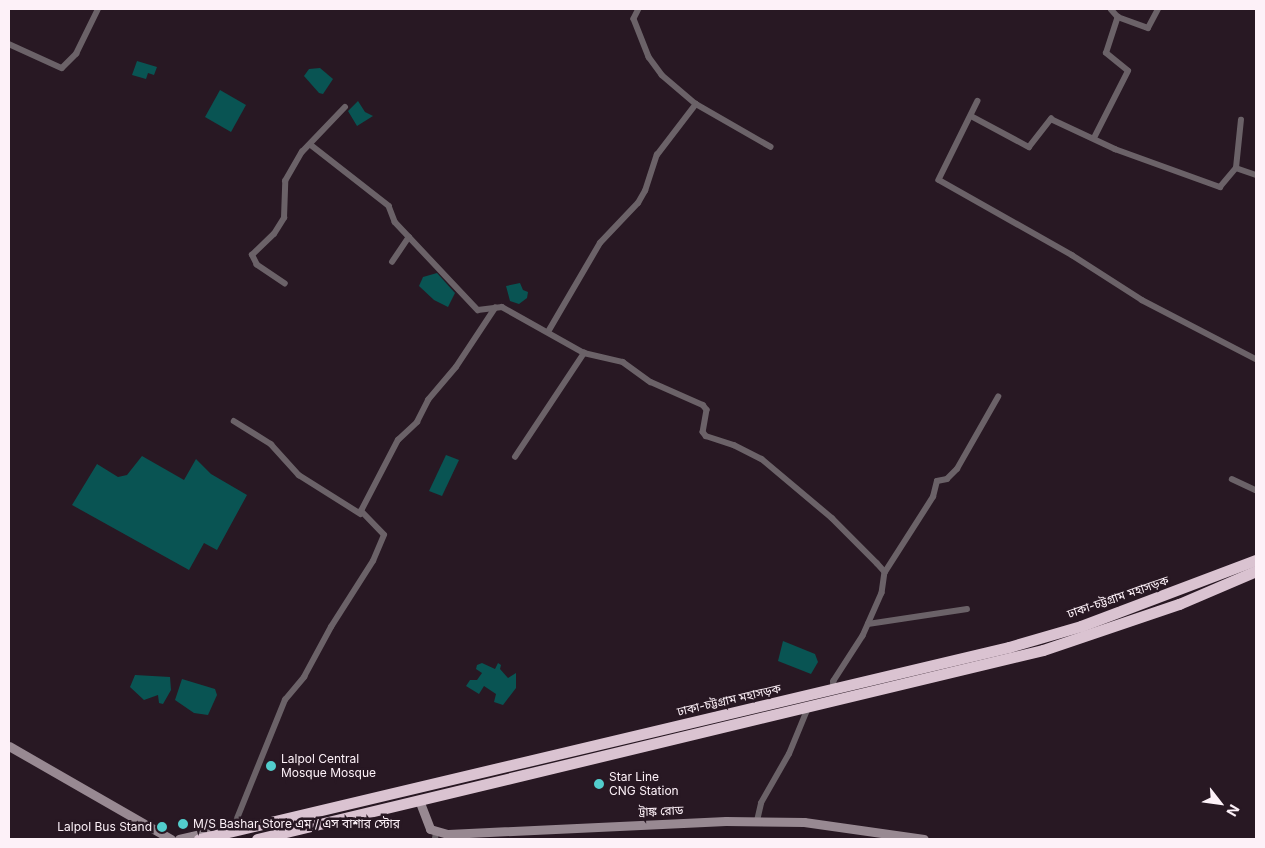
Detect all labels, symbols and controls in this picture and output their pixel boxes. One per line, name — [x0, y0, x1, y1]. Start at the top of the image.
street label: ঢাকা-চট্টগ্রাম মহাসড়ক — [1065, 573, 1171, 621]
street label: ঢাকা-চট্টগ্রাম মহাসড়ক — [676, 681, 782, 719]
place label: Lalpol Central Mosque Mosque — [281, 752, 376, 780]
marker: Lalpol Central Mosque Mosque — [265, 760, 277, 772]
place label: Star Line CNG Station — [609, 770, 679, 798]
marker: Star Line CNG Station — [593, 778, 605, 790]
north arrow — [1195, 778, 1245, 828]
text: N — [1223, 802, 1243, 820]
street label: ট্রাঙ্ক রোড — [638, 803, 684, 819]
place label: M/S Bashar Store এম / এস বাশার স্টোর — [193, 817, 400, 831]
marker: M/S Bashar Store এম / এস বাশার স্টোর — [177, 818, 189, 830]
place label: Lalpol Bus Stand — [57, 820, 152, 834]
marker: Lalpol Bus Stand — [156, 821, 168, 833]

